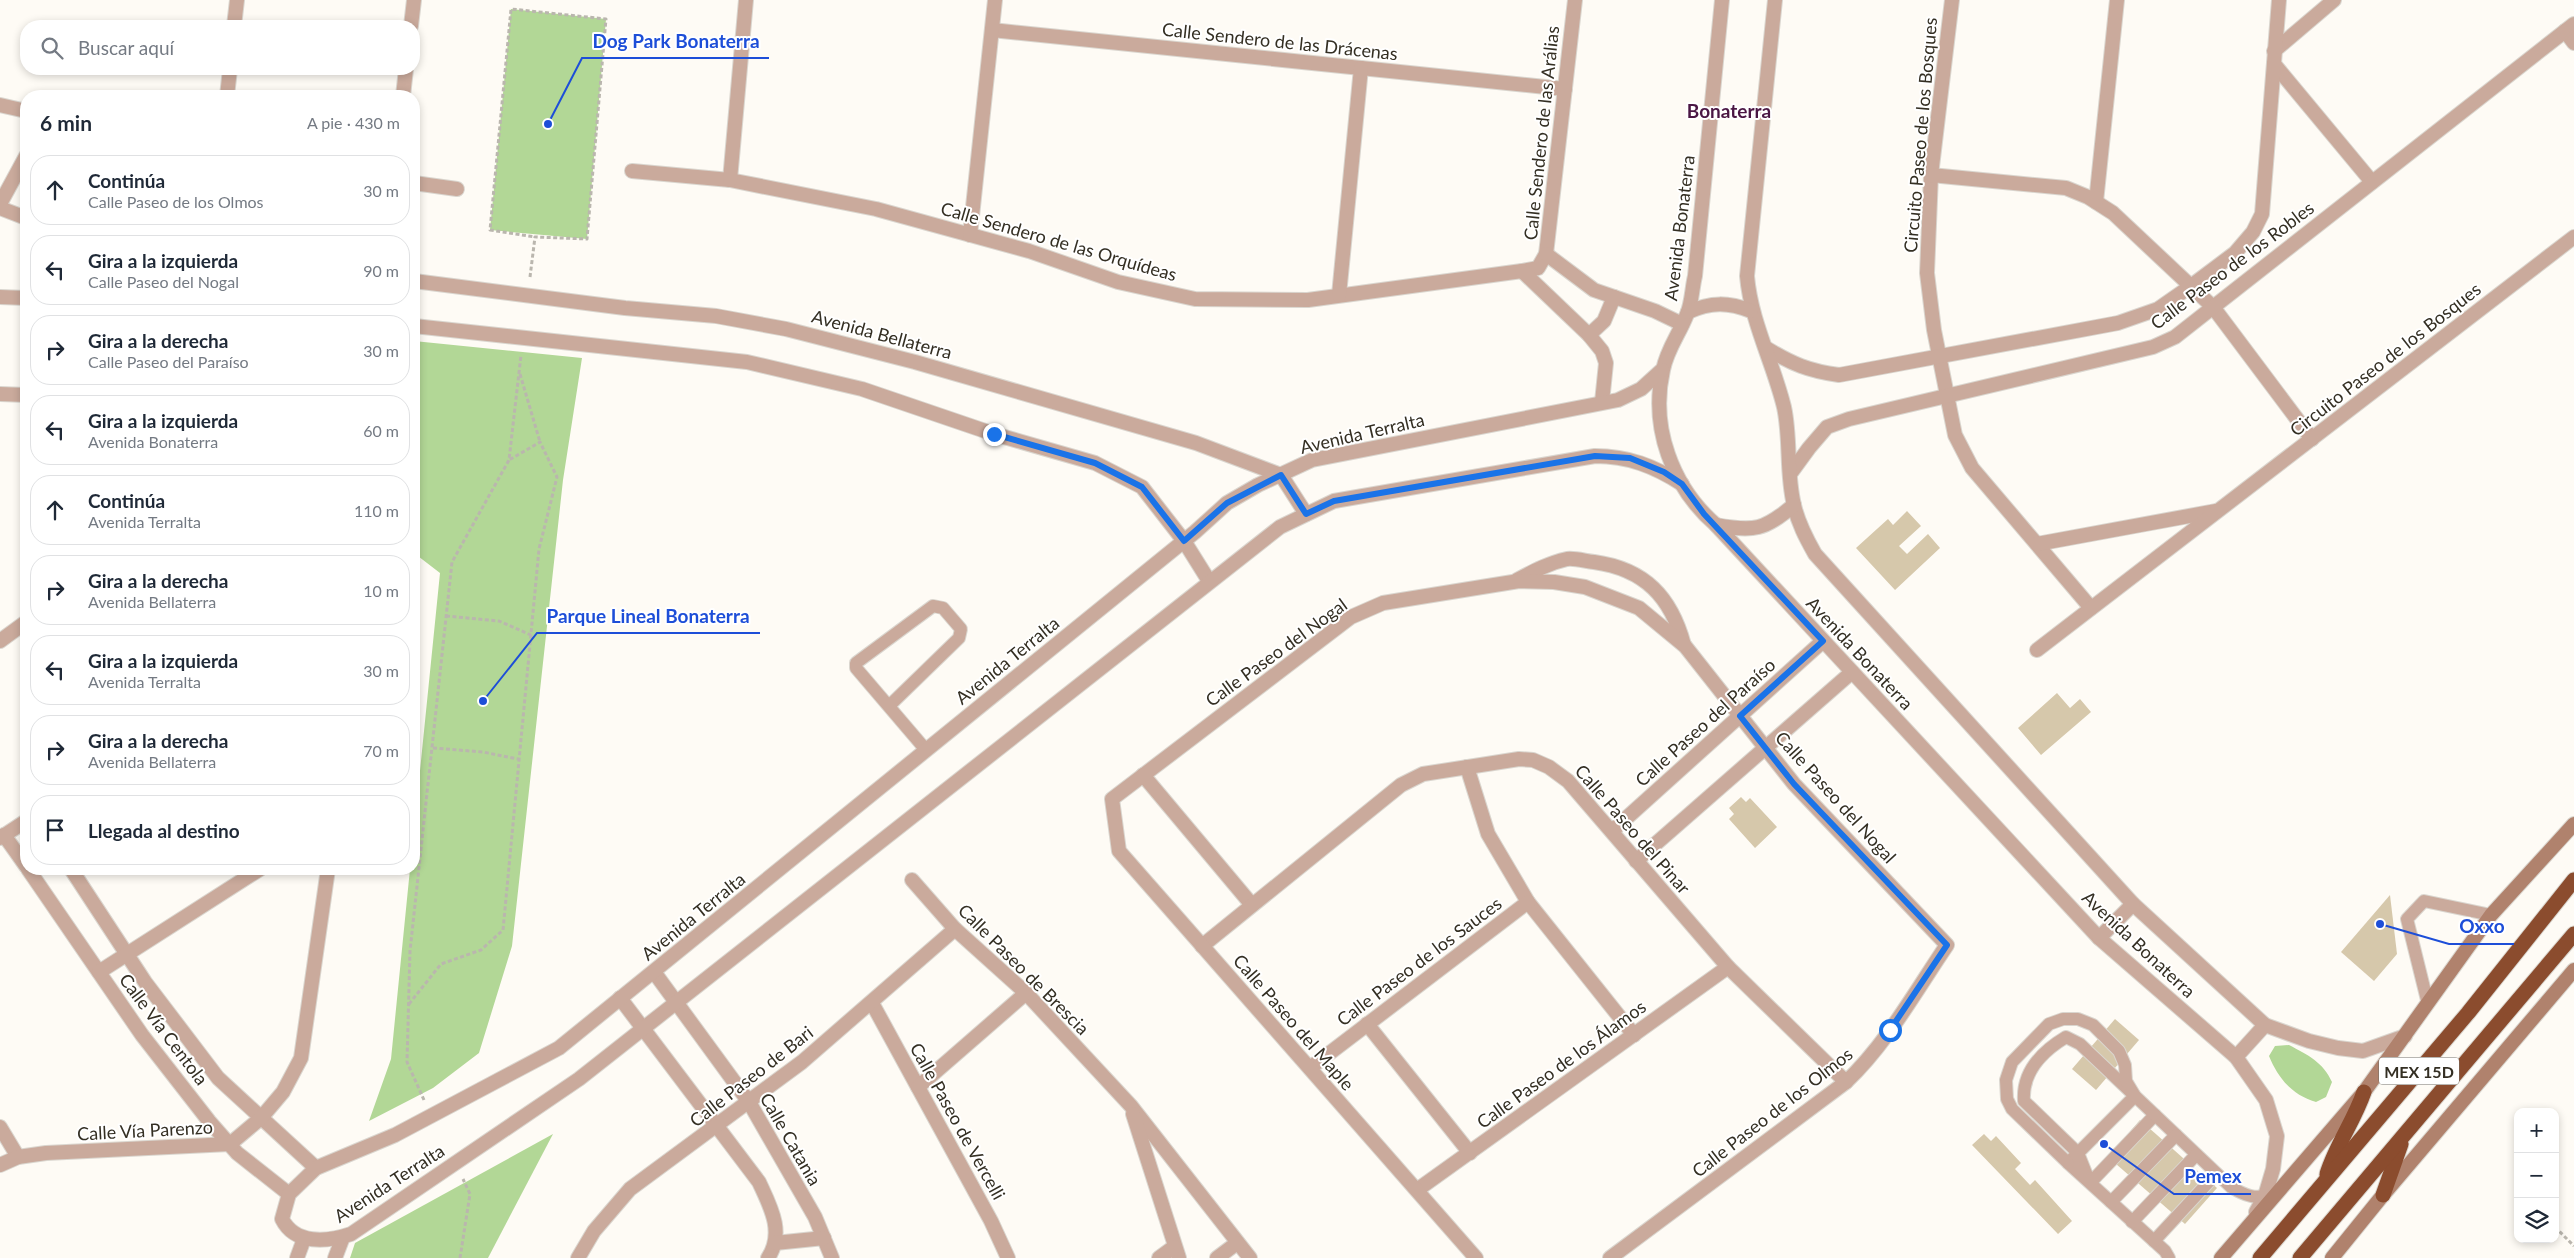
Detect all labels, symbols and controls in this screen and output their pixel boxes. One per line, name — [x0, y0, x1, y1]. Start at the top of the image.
street label: Circuito Paseo de los Bosques — [1899, 16, 1941, 254]
street label: Calle Sendero de las Drácenas — [1161, 18, 1399, 64]
search box — [20, 20, 420, 75]
callout: Dog Park Bonaterra — [582, 24, 769, 58]
street label: Calle Sendero de las Arálias — [1519, 25, 1563, 241]
text: Dog Park Bonaterra — [592, 29, 760, 52]
icon: search — [38, 34, 66, 62]
text: Buscar aquí — [78, 36, 174, 59]
district label: Bonaterra — [1687, 99, 1771, 122]
text: 6 min — [40, 110, 92, 135]
text: A pie · 430 m — [307, 113, 400, 132]
street label: Avenida Bonaterra — [1659, 154, 1699, 302]
text: Continúa — [88, 169, 165, 192]
icon: ahead — [41, 176, 69, 204]
text: 30 m — [363, 181, 399, 200]
text: Calle Paseo de los Olmos — [88, 192, 264, 211]
street label: Calle Paseo de los Robles — [2146, 196, 2318, 334]
street label: Calle Sendero de las Orquídeas — [938, 197, 1180, 285]
text: Gira a la izquierda — [88, 249, 238, 272]
icon: left — [41, 256, 69, 284]
text: 90 m — [363, 261, 399, 280]
text: Calle Paseo del Nogal — [88, 272, 239, 291]
street label: Circuito Paseo de los Bosques — [2285, 277, 2485, 440]
street label: Avenida Bellaterra — [810, 305, 954, 363]
text: Gira a la derecha — [88, 329, 228, 352]
icon: right — [41, 336, 69, 364]
text: 30 m — [363, 341, 399, 360]
text: Calle Paseo del Paraíso — [88, 352, 249, 371]
street label: Avenida Terralta — [1298, 408, 1426, 458]
text: Gira a la izquierda — [88, 409, 238, 432]
icon: left — [41, 416, 69, 444]
text: 60 m — [363, 421, 399, 440]
route end — [983, 423, 1006, 446]
text: Avenida Bonaterra — [88, 432, 218, 451]
text: Continúa — [88, 489, 165, 512]
icon: ahead — [41, 496, 69, 524]
text: 110 m — [354, 501, 399, 520]
text: Avenida Terralta — [88, 512, 201, 531]
text: Gira a la derecha — [88, 569, 228, 592]
icon: right — [41, 576, 69, 604]
text: 10 m — [363, 581, 399, 600]
text: Avenida Bellaterra — [88, 592, 216, 611]
street label: Avenida Bonaterra — [1802, 592, 1918, 714]
street label: Calle Paseo del Nogal — [1201, 593, 1351, 711]
callout: Parque Lineal Bonaterra — [537, 599, 760, 633]
text: Parque Lineal Bonaterra — [546, 604, 750, 627]
street label: Avenida Terralta — [951, 611, 1063, 709]
text: Gira a la izquierda — [88, 649, 238, 672]
street label: Calle Paseo del Paraíso — [1630, 653, 1780, 791]
icon: left — [41, 656, 69, 684]
text: 30 m — [363, 661, 399, 680]
text: Avenida Terralta — [88, 672, 201, 691]
street label: Calle Paseo del Nogal — [1771, 727, 1901, 867]
text: Gira a la derecha — [88, 729, 228, 752]
icon: right — [41, 736, 69, 764]
text: 70 m — [363, 741, 399, 760]
text: Avenida Bellaterra — [88, 752, 216, 771]
street label: Calle Paseo del Pinar — [1571, 760, 1695, 899]
icon: arrive — [41, 816, 69, 844]
text: Llegada al destino — [88, 819, 240, 842]
street label: Avenida Terralta — [637, 867, 749, 965]
street label: Avenida Bonaterra — [2078, 886, 2200, 1002]
street label: Calle Paseo de los Sauces — [1332, 892, 1506, 1030]
street label: Calle Paseo de Brescia — [954, 899, 1094, 1039]
callout: Oxxo — [2449, 910, 2514, 944]
text: Oxxo — [2459, 914, 2505, 937]
street label: Calle Paseo del Maple — [1229, 950, 1359, 1094]
street label: Calle Vía Centola — [115, 969, 213, 1089]
street label: Calle Paseo de los Álamos — [1472, 995, 1650, 1133]
route start — [1879, 1019, 1902, 1042]
street label: Calle Paseo de Bari — [685, 1021, 817, 1131]
street label: Calle Paseo de Vercelli — [906, 1039, 1010, 1203]
street label: Calle Paseo de los Olmos — [1687, 1042, 1857, 1181]
road number: MEX 15D — [2379, 1058, 2459, 1084]
street label: Calle Catania — [756, 1089, 826, 1189]
map controls — [2514, 1108, 2559, 1243]
button: + — [2514, 1108, 2559, 1153]
street label: Calle Vía Parenzo — [77, 1115, 213, 1145]
street label: Avenida Terralta — [330, 1139, 448, 1227]
button: − — [2514, 1153, 2559, 1198]
callout: Pemex — [2174, 1160, 2251, 1194]
text: Pemex — [2184, 1164, 2242, 1187]
button: layers — [2514, 1198, 2559, 1243]

